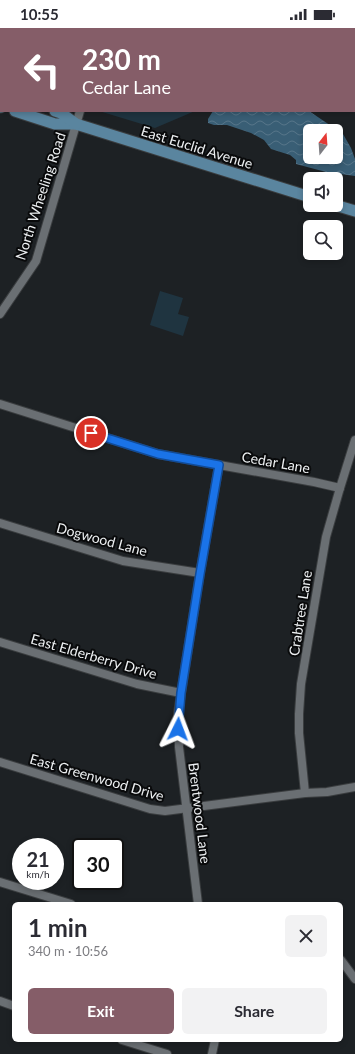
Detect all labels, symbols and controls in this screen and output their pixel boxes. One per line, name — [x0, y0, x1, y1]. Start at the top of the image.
text: 10:55 — [20, 5, 59, 23]
text: 230 m — [82, 42, 161, 76]
icon: left — [16, 44, 68, 96]
text: Cedar Lane — [82, 76, 171, 98]
street label: East Euclid Avenue — [139, 122, 255, 172]
north arrow — [303, 124, 343, 164]
map controls — [303, 124, 343, 260]
street label: North Wheeling Road — [11, 130, 69, 262]
button: sound — [303, 172, 343, 212]
button: search — [303, 220, 343, 260]
pin — [74, 416, 108, 450]
icon: arrive — [80, 422, 102, 444]
street label: Cedar Lane — [240, 448, 312, 476]
street label: Dogwood Lane — [55, 519, 149, 559]
street label: Crabtree Lane — [285, 569, 315, 657]
street label: East Elderberry Drive — [29, 630, 159, 682]
position arrow — [157, 708, 199, 750]
street label: East Greenwood Drive — [28, 750, 166, 804]
street label: Brentwood Lane — [185, 762, 215, 864]
speed limit sign: 30 — [72, 838, 124, 890]
text: 21 — [26, 847, 50, 871]
text: km/h — [26, 868, 50, 880]
text: 1 min — [28, 913, 88, 942]
button: close — [285, 915, 327, 957]
text: 340 m · 10:56 — [28, 943, 108, 959]
button: Exit — [28, 988, 174, 1034]
button: Share — [182, 988, 327, 1034]

